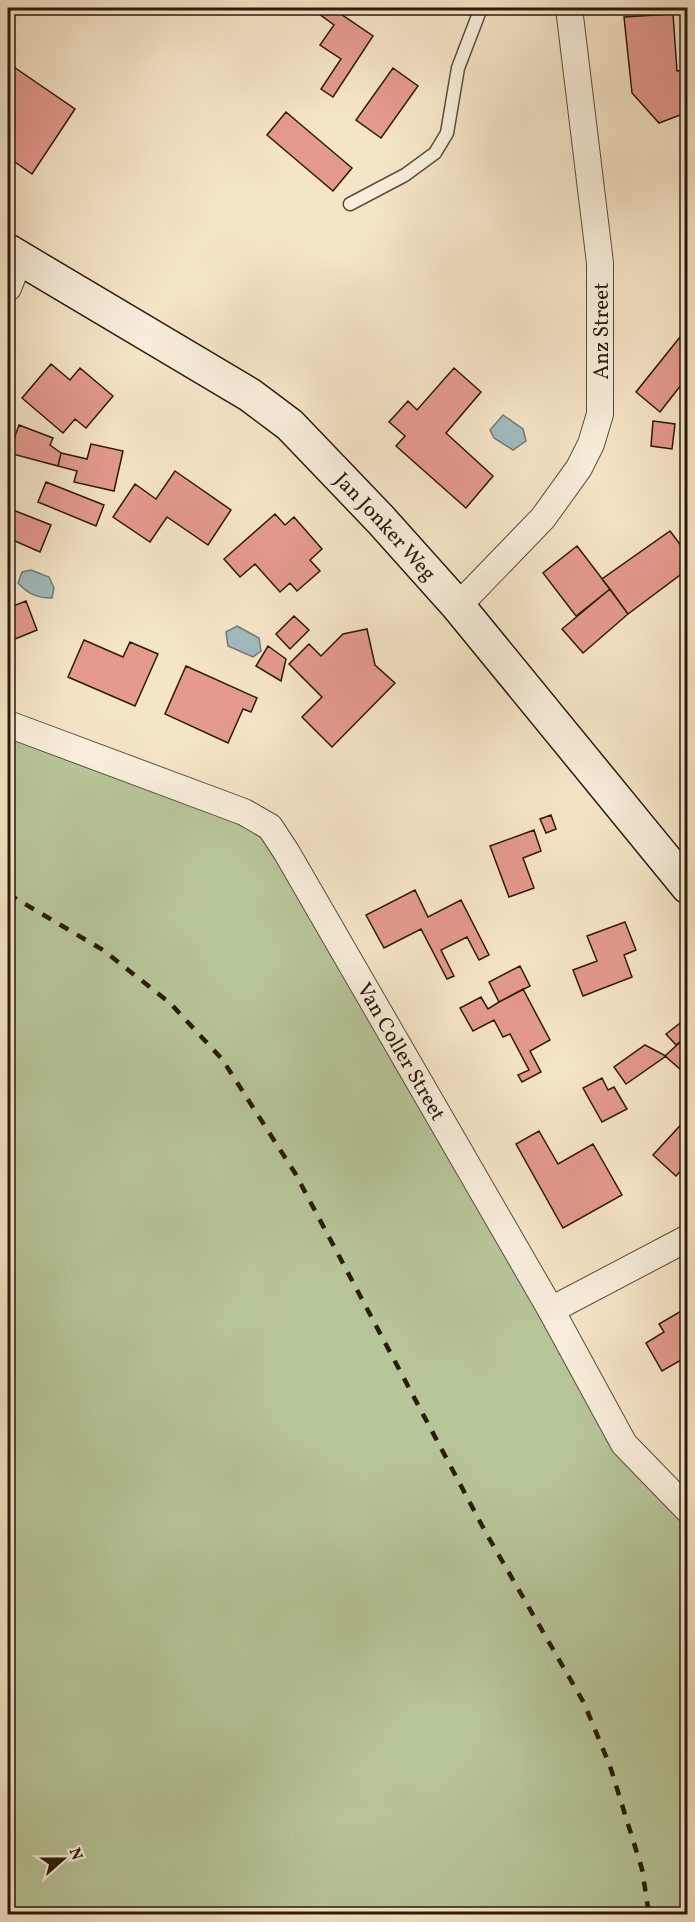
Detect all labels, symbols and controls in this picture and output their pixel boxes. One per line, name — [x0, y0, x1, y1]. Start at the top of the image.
street label: Anz Street — [588, 282, 617, 380]
street label: Jan Jonker Weg — [327, 467, 442, 588]
street label: Van Coller Street — [349, 978, 452, 1126]
north arrow — [33, 1829, 93, 1889]
text: N — [63, 1845, 88, 1864]

